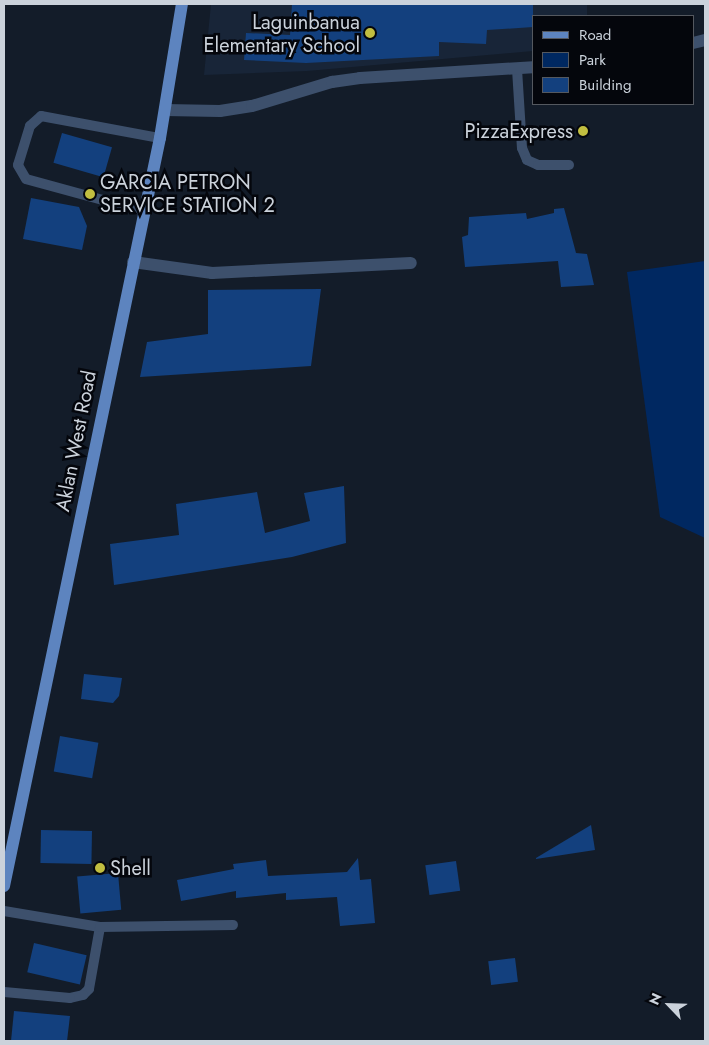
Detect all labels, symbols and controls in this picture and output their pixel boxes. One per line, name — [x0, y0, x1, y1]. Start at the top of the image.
place label: Laguinbanua Elementary School — [204, 10, 360, 57]
legend — [532, 15, 694, 105]
text: Road — [579, 24, 611, 46]
marker: Laguinbanua Elementary School — [364, 27, 376, 39]
text: Park — [579, 49, 606, 71]
text: Building — [579, 74, 631, 96]
place label: PizzaExpress — [464, 119, 573, 143]
marker: PizzaExpress — [577, 125, 589, 137]
place label: GARCIA PETRON SERVICE STATION 2 — [100, 170, 275, 217]
marker: GARCIA PETRON SERVICE STATION 2 — [84, 188, 96, 200]
street label: Aklan West Road — [51, 368, 101, 514]
place label: Shell — [110, 856, 151, 880]
marker: Shell — [94, 862, 106, 874]
north arrow — [644, 980, 694, 1030]
text: N — [644, 990, 667, 1008]

